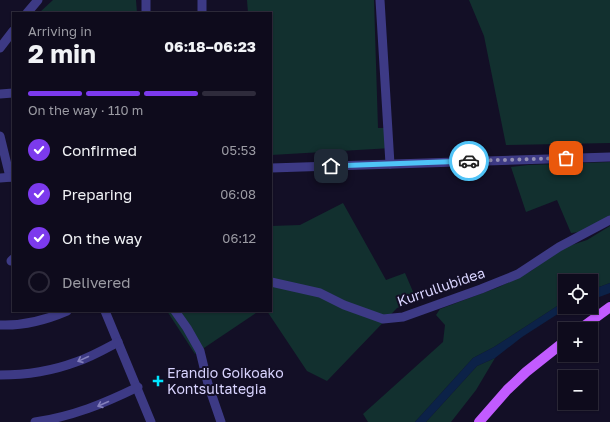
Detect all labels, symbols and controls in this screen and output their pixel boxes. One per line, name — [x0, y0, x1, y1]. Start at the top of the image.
text: Arriving in — [28, 23, 92, 39]
text: 06:18–06:23 — [164, 37, 256, 55]
text: 2 min — [28, 38, 96, 69]
text: On the way · 110 m — [28, 102, 143, 118]
icon: check — [28, 139, 50, 161]
text: Confirmed — [62, 141, 137, 159]
courier — [449, 141, 489, 181]
pin — [549, 141, 583, 175]
text: 05:53 — [221, 142, 256, 158]
icon: bag — [555, 147, 577, 169]
pin — [314, 149, 348, 183]
icon: car — [458, 150, 480, 172]
icon: home — [320, 155, 342, 177]
icon: check — [28, 183, 50, 205]
text: Preparing — [62, 185, 132, 203]
text: 06:08 — [220, 186, 256, 202]
icon: check — [28, 227, 50, 249]
text: On the way — [62, 229, 142, 247]
text: 06:12 — [222, 230, 256, 246]
street label: Kurrullubidea — [395, 264, 487, 309]
text: Delivered — [62, 273, 130, 291]
map controls — [558, 274, 598, 410]
button: locate — [558, 274, 598, 314]
button: + — [558, 322, 598, 362]
one-way arrow — [78, 356, 90, 363]
place label: Erandio Goikoako Kontsultategia — [167, 364, 284, 397]
button: − — [558, 370, 598, 410]
marker: Erandio Goikoako Kontsultategia — [152, 375, 164, 387]
one-way arrow — [97, 401, 109, 408]

